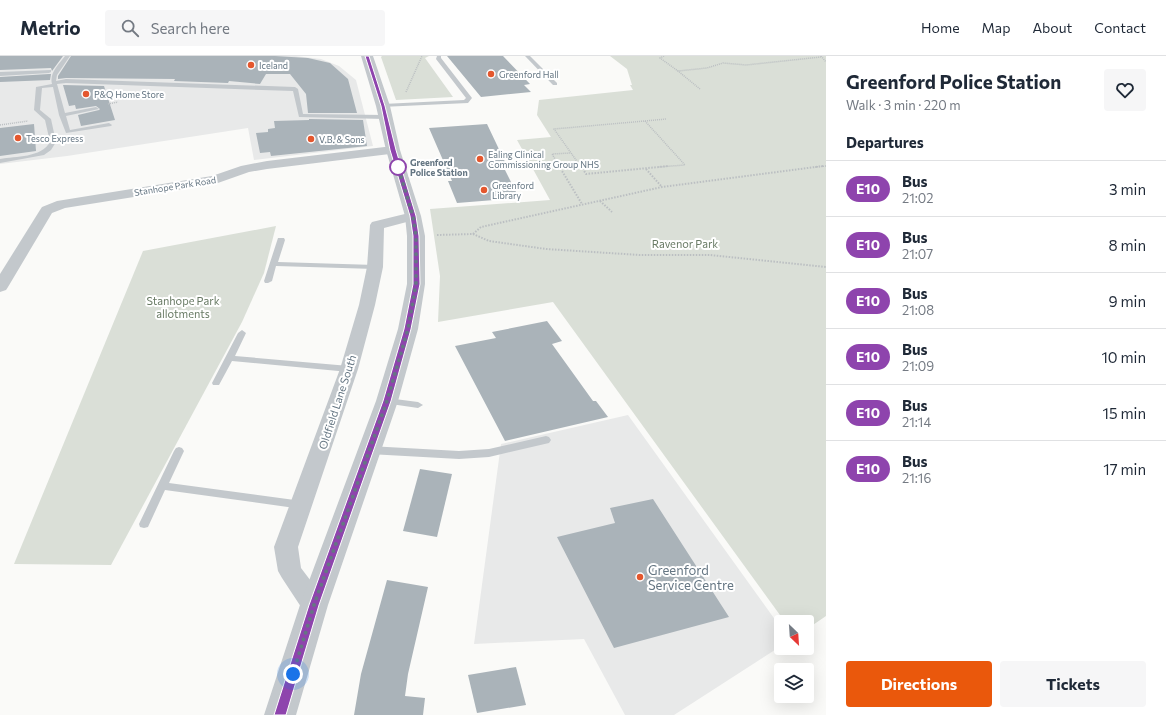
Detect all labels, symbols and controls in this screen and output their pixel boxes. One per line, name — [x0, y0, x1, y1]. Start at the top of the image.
search box — [105, 10, 385, 46]
text: Metrio — [20, 16, 81, 39]
icon: search — [119, 17, 141, 39]
text: Search here — [151, 19, 230, 37]
text: Home — [921, 19, 960, 36]
text: Map — [982, 19, 1010, 36]
text: About — [1032, 19, 1072, 36]
text: Contact — [1094, 19, 1146, 36]
marker: Iceland — [246, 60, 256, 70]
place label: Iceland — [259, 60, 288, 71]
marker: Greenford Hall — [486, 69, 496, 79]
place label: Greenford Hall — [499, 69, 559, 80]
button: heart — [1104, 69, 1146, 111]
text: Greenford Police Station — [846, 70, 1061, 93]
marker: P&Q Home Store — [81, 89, 91, 99]
place label: P&Q Home Store — [94, 89, 164, 100]
text: Walk · 3 min · 220 m — [846, 97, 961, 113]
marker: Tesco Express — [13, 133, 23, 143]
place label: Tesco Express — [26, 133, 83, 144]
text: Departures — [846, 133, 924, 151]
marker: V.B. & Sons — [306, 134, 316, 144]
place label: V.B. & Sons — [319, 134, 365, 145]
place label: Ealing Clinical Commissioning Group NHS — [488, 149, 599, 170]
marker: Ealing Clinical Commissioning Group NHS — [475, 154, 485, 164]
place label: Greenford Police Station — [410, 157, 468, 178]
marker: Greenford Police Station — [389, 158, 407, 176]
text: Bus — [902, 172, 927, 190]
street label: Stanhope Park Road — [133, 174, 217, 198]
place label: Greenford Library — [492, 180, 534, 201]
text: E10 — [856, 180, 880, 197]
text: 3 min — [1109, 180, 1146, 198]
marker: Greenford Library — [479, 185, 489, 195]
text: 21:02 — [902, 190, 934, 206]
text: Bus — [902, 228, 927, 246]
text: E10 — [856, 236, 880, 253]
text: 8 min — [1108, 236, 1146, 254]
park label: Ravenor Park — [652, 237, 718, 250]
text: 21:07 — [902, 246, 933, 262]
text: Bus — [902, 284, 927, 302]
text: E10 — [856, 292, 880, 309]
text: 9 min — [1108, 292, 1146, 310]
park label: Stanhope Park allotments — [146, 294, 220, 320]
text: 21:08 — [902, 302, 934, 318]
text: Bus — [902, 340, 927, 358]
text: E10 — [856, 348, 880, 365]
text: 10 min — [1101, 348, 1146, 366]
street label: Oldfield Lane South — [316, 353, 358, 451]
text: 21:09 — [902, 358, 934, 374]
text: Bus — [902, 396, 927, 414]
text: E10 — [856, 404, 880, 421]
text: 15 min — [1103, 404, 1146, 422]
text: 21:14 — [902, 414, 931, 430]
text: Bus — [902, 452, 927, 470]
text: E10 — [856, 460, 880, 477]
text: 17 min — [1103, 460, 1146, 478]
text: 21:16 — [902, 470, 931, 486]
place label: Greenford Service Centre — [648, 562, 734, 593]
marker: Greenford Service Centre — [635, 572, 645, 582]
north arrow — [774, 615, 814, 655]
map controls — [774, 615, 814, 703]
button: Directions — [846, 661, 992, 707]
button: Tickets — [1000, 661, 1146, 707]
button: layers — [774, 663, 814, 703]
your location — [283, 664, 303, 684]

